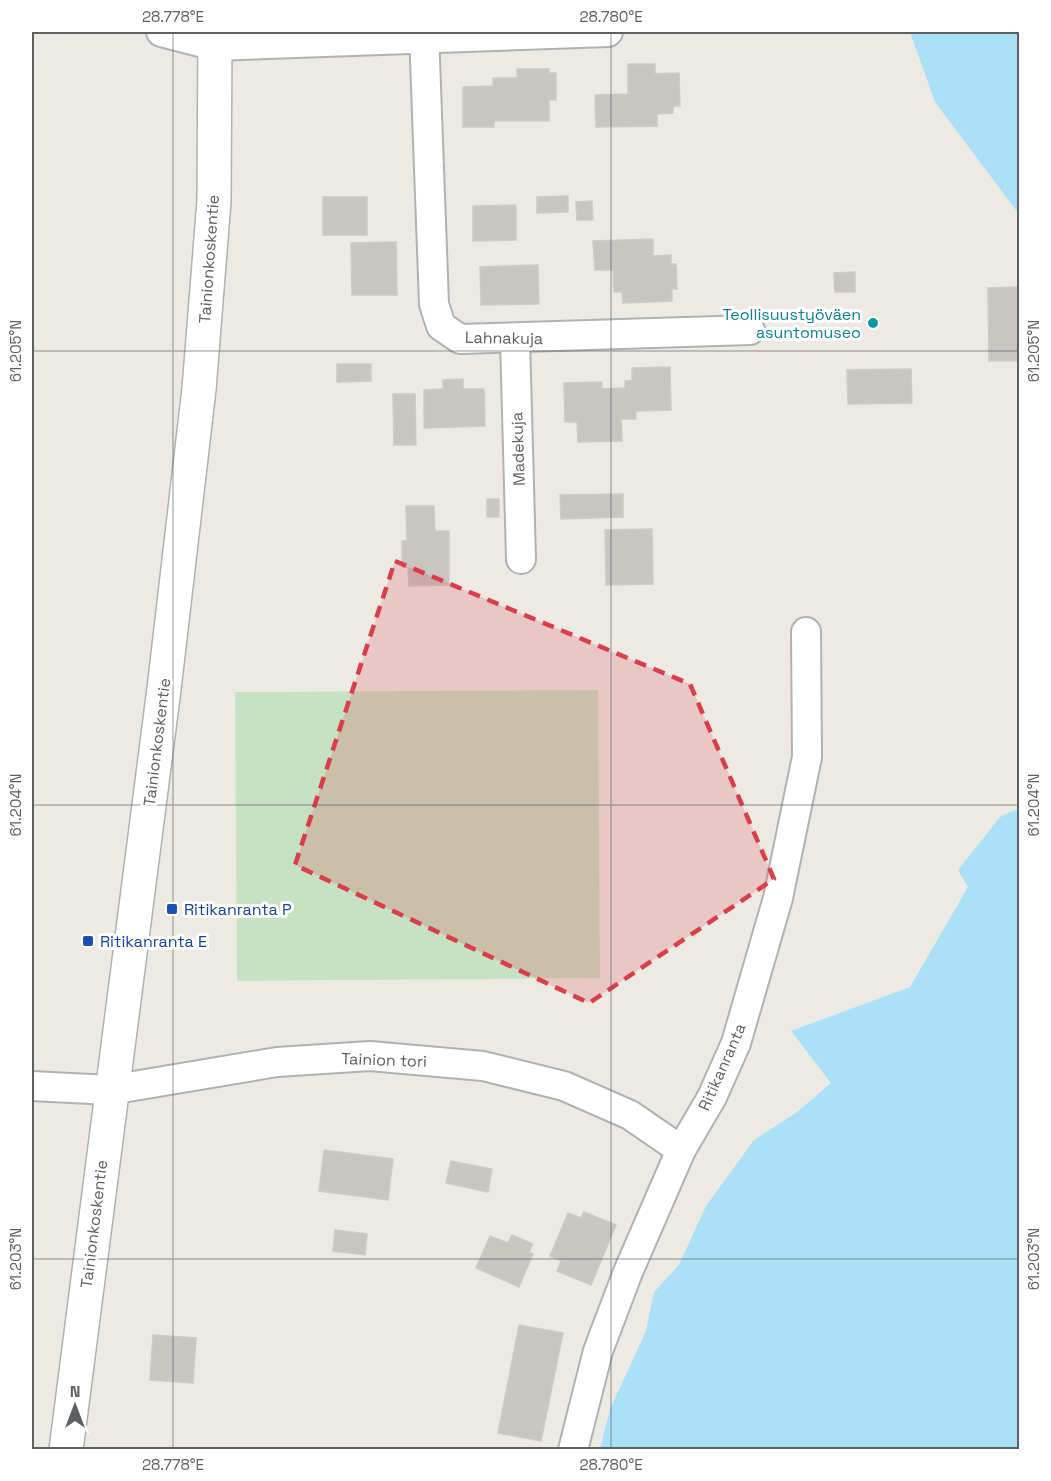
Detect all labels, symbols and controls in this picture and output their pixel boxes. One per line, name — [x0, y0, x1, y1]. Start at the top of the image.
text: 28.778°E — [142, 7, 204, 26]
text: 28.780°E — [579, 7, 643, 26]
street label: Tainionkoskentie — [194, 194, 224, 324]
place label: Teollisuustyöväen asuntomuseo — [722, 304, 861, 343]
marker: Teollisuustyöväen asuntomuseo — [866, 316, 880, 330]
text: 61.205°N — [6, 320, 25, 382]
text: 61.205°N — [1024, 320, 1043, 382]
street label: Lahnakuja — [465, 327, 543, 349]
street label: Madekuja — [506, 412, 530, 486]
street label: Tainionkoskentie — [139, 677, 175, 807]
text: 61.204°N — [6, 774, 25, 836]
text: 61.204°N — [1024, 774, 1043, 836]
place label: Ritikanranta P — [184, 899, 292, 920]
marker: Ritikanranta P — [165, 902, 179, 916]
place label: Ritikanranta E — [100, 931, 207, 952]
marker: Ritikanranta E — [81, 934, 95, 948]
street label: Ritikanranta — [693, 1020, 751, 1114]
street label: Tainion tori — [341, 1048, 427, 1072]
street label: Tainionkoskentie — [76, 1159, 112, 1289]
text: 61.203°N — [6, 1228, 25, 1290]
text: 61.203°N — [1024, 1228, 1043, 1290]
north arrow — [45, 1376, 105, 1436]
text: N — [70, 1381, 80, 1402]
text: 28.778°E — [142, 1455, 204, 1474]
text: 28.780°E — [579, 1455, 643, 1474]

